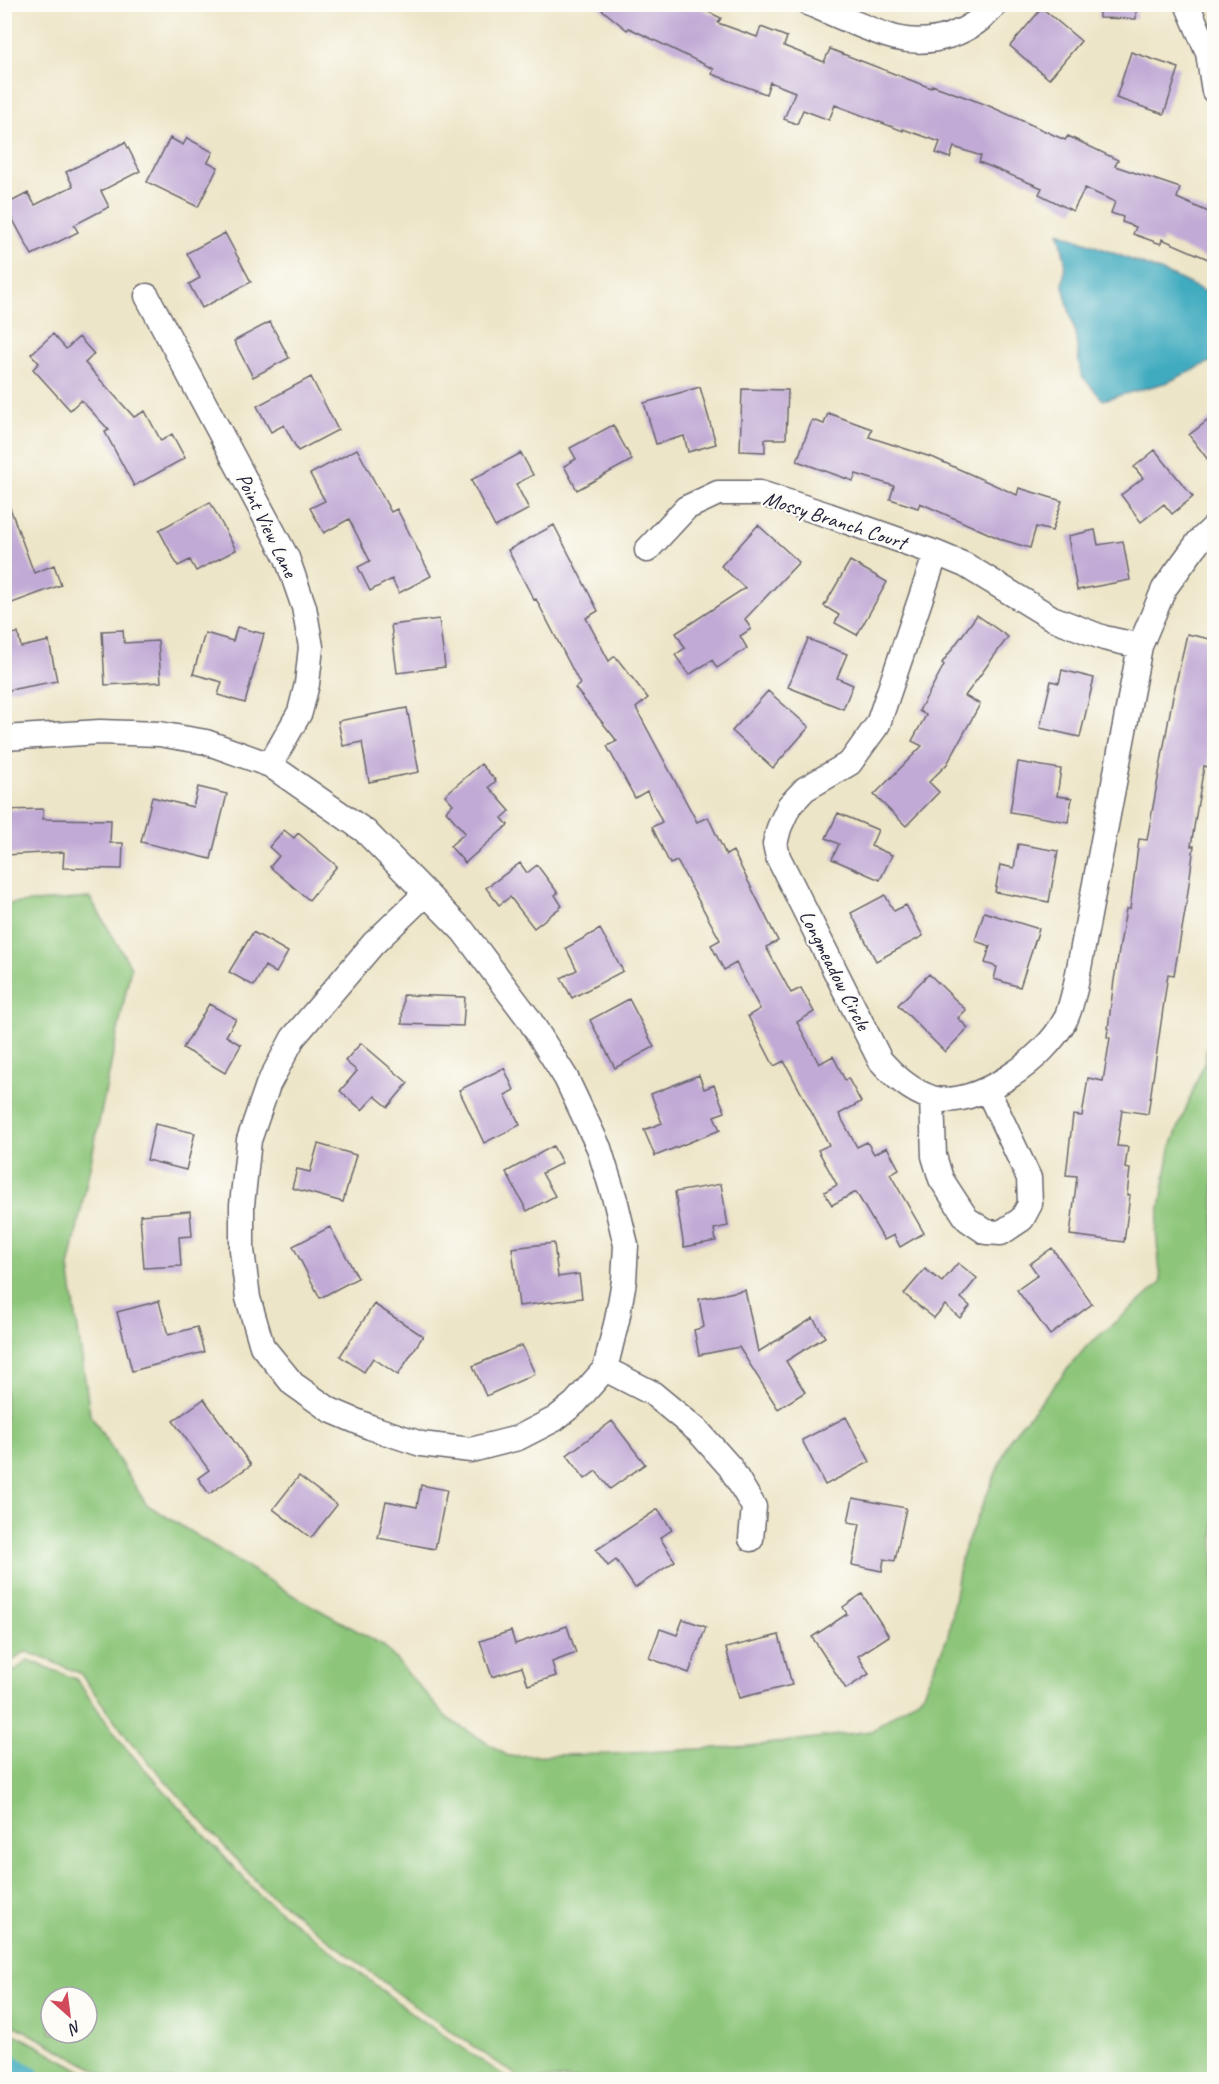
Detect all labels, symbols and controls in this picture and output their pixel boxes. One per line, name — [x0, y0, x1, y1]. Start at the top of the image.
street label: Point View Lane — [231, 469, 304, 582]
street label: Mossy Branch Court — [761, 485, 912, 556]
street label: Longmeadow Circle — [794, 906, 877, 1035]
north arrow — [39, 1985, 99, 2045]
text: N — [64, 2016, 85, 2040]

